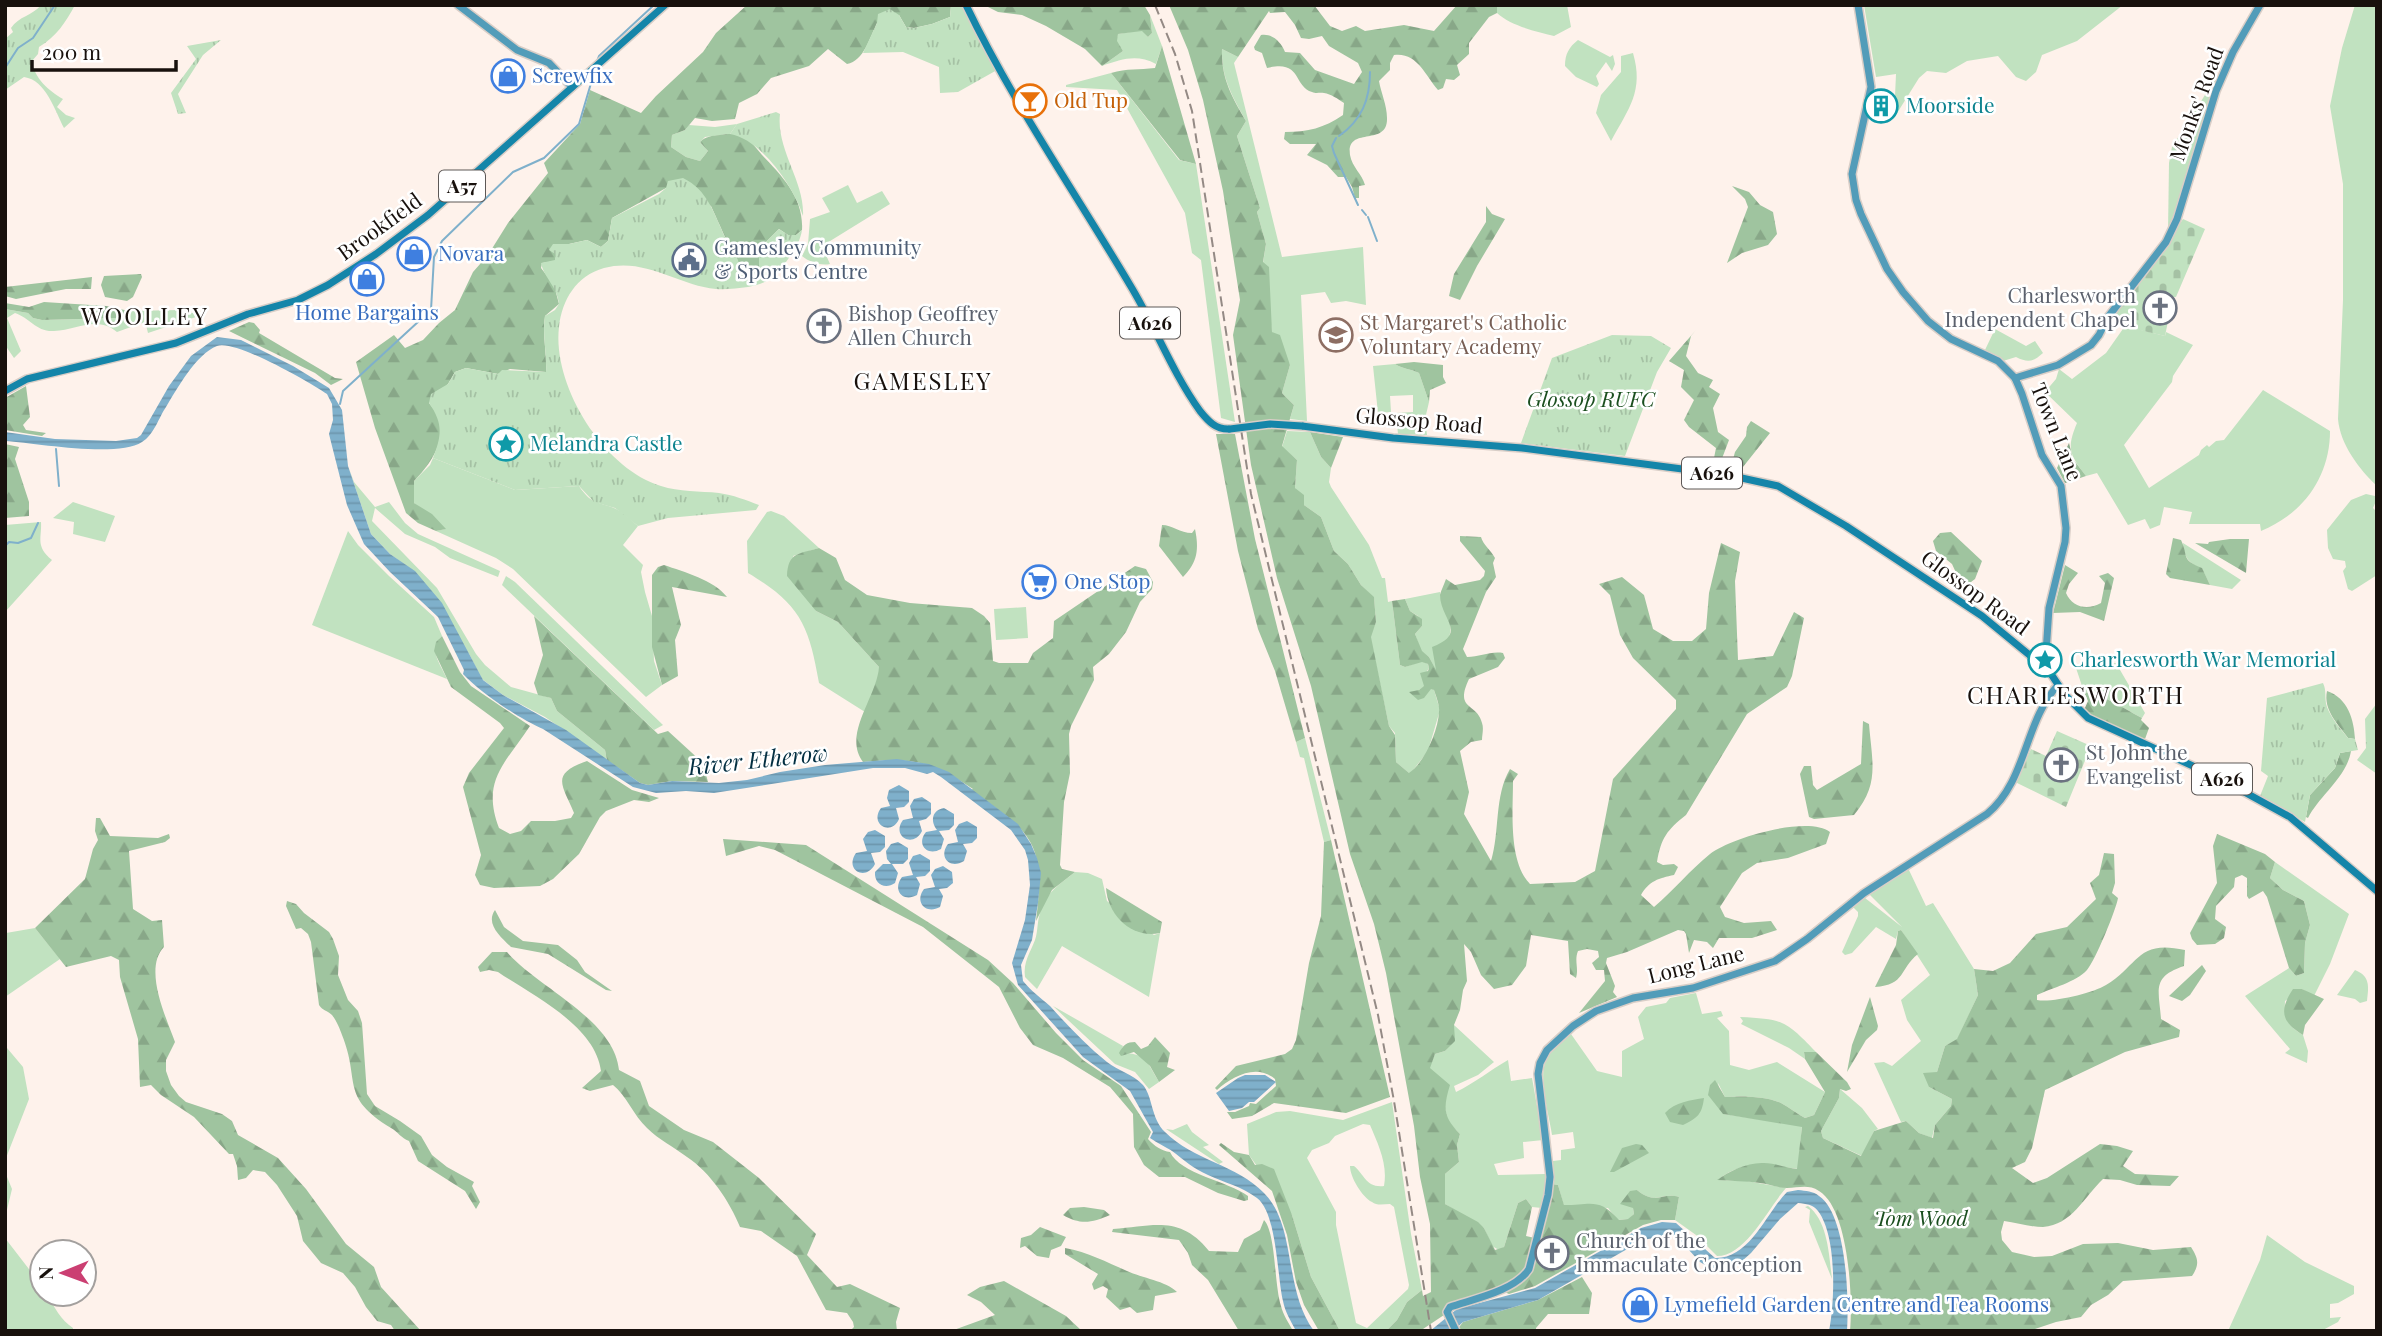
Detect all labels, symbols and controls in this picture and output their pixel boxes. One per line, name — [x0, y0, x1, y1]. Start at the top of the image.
scale bar — [32, 28, 175, 72]
text: 200 m — [42, 37, 101, 65]
street label: Monks' Road — [2162, 42, 2229, 164]
shop icon: Screwfix — [489, 57, 527, 95]
place label: Screwfix — [532, 60, 613, 88]
bar icon: Old Tup — [1011, 82, 1049, 120]
place label: Old Tup — [1054, 85, 1128, 113]
building icon: Moorside — [1862, 87, 1900, 125]
place label: Moorside — [1906, 90, 1995, 118]
road number: A57 — [439, 170, 485, 202]
street label: Brookfield — [331, 185, 427, 265]
place label: Gamesley Community & Sports Centre — [714, 232, 922, 284]
shop icon: Novara — [395, 235, 433, 273]
place label: Novara — [438, 238, 505, 266]
public building icon: Gamesley Community & Sports Centre — [670, 241, 708, 279]
shop icon: Home Bargains — [348, 260, 386, 298]
place label: Charlesworth Independent Chapel — [1944, 280, 2137, 332]
church icon: Charlesworth Independent Chapel — [2141, 289, 2179, 327]
place label: Home Bargains — [295, 297, 439, 325]
place label: Bishop Geoffrey Allen Church — [847, 298, 999, 350]
district label: WOOLLEY — [80, 299, 209, 331]
church icon: Bishop Geoffrey Allen Church — [805, 307, 843, 345]
place label: St Margaret's Catholic Voluntary Academy — [1359, 307, 1567, 359]
road number: A626 — [1120, 308, 1180, 338]
school or university icon: St Margaret's Catholic Voluntary Academy — [1317, 316, 1355, 354]
district label: GAMESLEY — [854, 364, 992, 396]
street label: Town Lane — [2026, 378, 2090, 484]
park label: Glossop RUFC — [1527, 384, 1656, 412]
street label: Glossop Road — [1354, 400, 1484, 439]
place icon: Melandra Castle — [487, 425, 525, 463]
place label: Melandra Castle — [530, 428, 683, 456]
road number: A626 — [1682, 458, 1742, 488]
street label: Glossop Road — [1916, 543, 2036, 640]
supermarket icon: One Stop — [1020, 563, 1058, 601]
place label: One Stop — [1064, 566, 1150, 594]
place icon: Charlesworth War Memorial — [2026, 641, 2064, 679]
place label: Charlesworth War Memorial — [2070, 644, 2336, 672]
district label: CHARLESWORTH — [1967, 678, 2185, 710]
water label: River Etherow — [685, 736, 829, 781]
place label: St John the Evangelist — [2086, 737, 2188, 789]
church icon: St John the Evangelist — [2042, 746, 2080, 784]
road number: A626 — [2192, 764, 2252, 794]
street label: Long Lane — [1644, 938, 1747, 989]
park label: Tom Wood — [1874, 1203, 1968, 1231]
place label: Church of the Immaculate Conception — [1576, 1225, 1803, 1277]
church icon: Church of the Immaculate Conception — [1533, 1234, 1571, 1272]
north arrow — [28, 1238, 98, 1308]
text: N — [32, 1266, 58, 1280]
shop icon: Lymefield Garden Centre and Tea Rooms — [1621, 1286, 1659, 1324]
place label: Lymefield Garden Centre and Tea Rooms — [1664, 1289, 2049, 1317]

